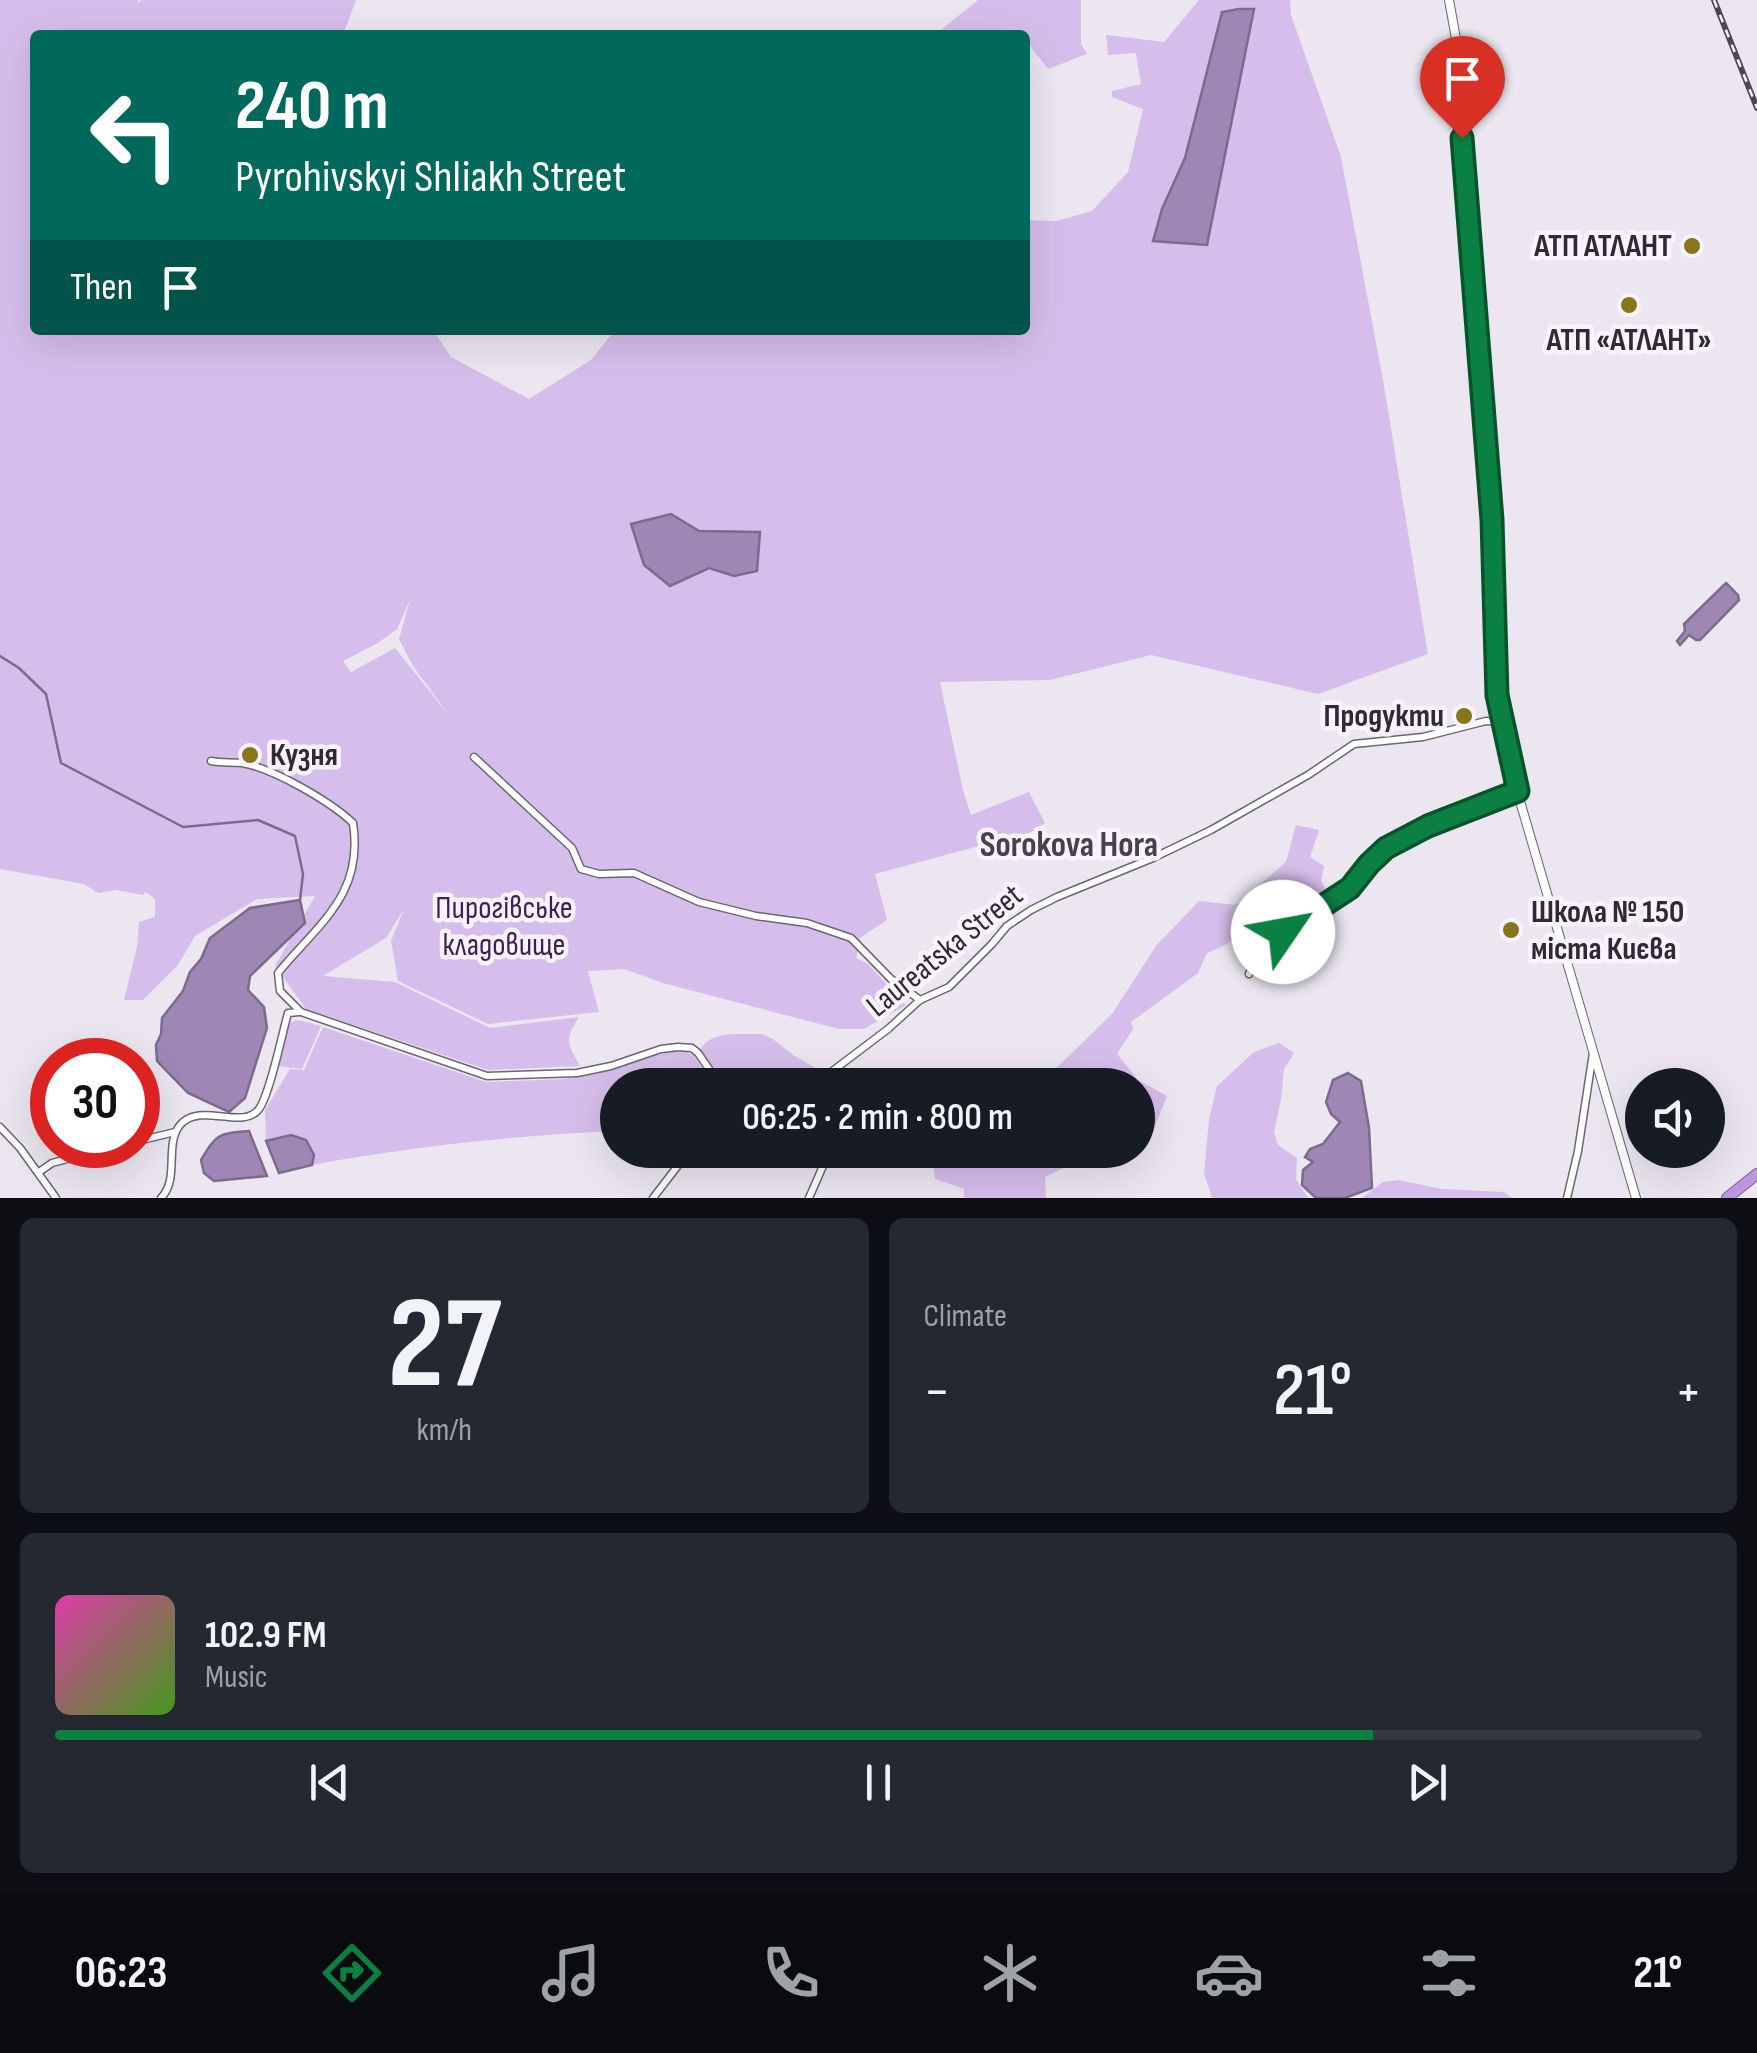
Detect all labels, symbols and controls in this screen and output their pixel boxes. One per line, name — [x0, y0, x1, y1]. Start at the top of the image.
pin — [1420, 36, 1505, 139]
icon: arrive — [1435, 51, 1490, 106]
text: 240 m — [235, 65, 389, 149]
icon: left — [70, 70, 200, 200]
text: Pyrohivskyi Shliakh Street — [235, 150, 626, 205]
place label: АТП АТЛАНТ — [1533, 227, 1672, 266]
marker: АТП АТЛАНТ — [1681, 235, 1703, 257]
icon: arrive — [153, 260, 208, 315]
text: Then — [70, 265, 133, 310]
marker: АТП «АТЛАНТ» — [1618, 294, 1640, 316]
place label: АТП «АТЛАНТ» — [1546, 321, 1711, 360]
place label: Продукти — [1323, 697, 1444, 736]
marker: Продукти — [1453, 705, 1475, 727]
place label: Кузня — [270, 736, 338, 775]
marker: Кузня — [239, 744, 261, 766]
district label: Sorokova Hora — [980, 824, 1158, 867]
street label: Laureatska Street — [859, 876, 1031, 1026]
position arrow — [1231, 880, 1335, 984]
park label: Пирогівське кладовище — [435, 889, 573, 965]
place label: Школа № 150 міста Києва — [1531, 893, 1684, 969]
marker: Школа № 150 міста Києва — [1500, 919, 1522, 941]
speed limit sign: 30 — [30, 1038, 160, 1168]
map controls — [1625, 1068, 1725, 1168]
button: sound — [1625, 1068, 1725, 1168]
text: 06:25 · 2 min · 800 m — [742, 1095, 1013, 1140]
text: 27 — [387, 1268, 501, 1424]
text: Climate — [924, 1297, 1007, 1336]
text: 21° — [1273, 1346, 1352, 1437]
text: − — [924, 1359, 950, 1426]
text: + — [1675, 1359, 1702, 1426]
text: km/h — [417, 1411, 472, 1450]
text: 102.9 FM — [205, 1613, 327, 1658]
text: Music — [205, 1658, 268, 1697]
icon: previous — [302, 1755, 357, 1810]
icon: pause — [851, 1755, 906, 1810]
icon: next — [1400, 1755, 1455, 1810]
icon: directions — [317, 1938, 387, 2008]
icon: music — [536, 1938, 606, 2008]
icon: phone — [756, 1938, 826, 2008]
icon: climate — [975, 1938, 1045, 2008]
icon: car — [1194, 1938, 1264, 2008]
icon: filters — [1414, 1938, 1484, 2008]
text: 06:23 — [75, 1946, 167, 2001]
text: 21° — [1633, 1946, 1682, 2001]

